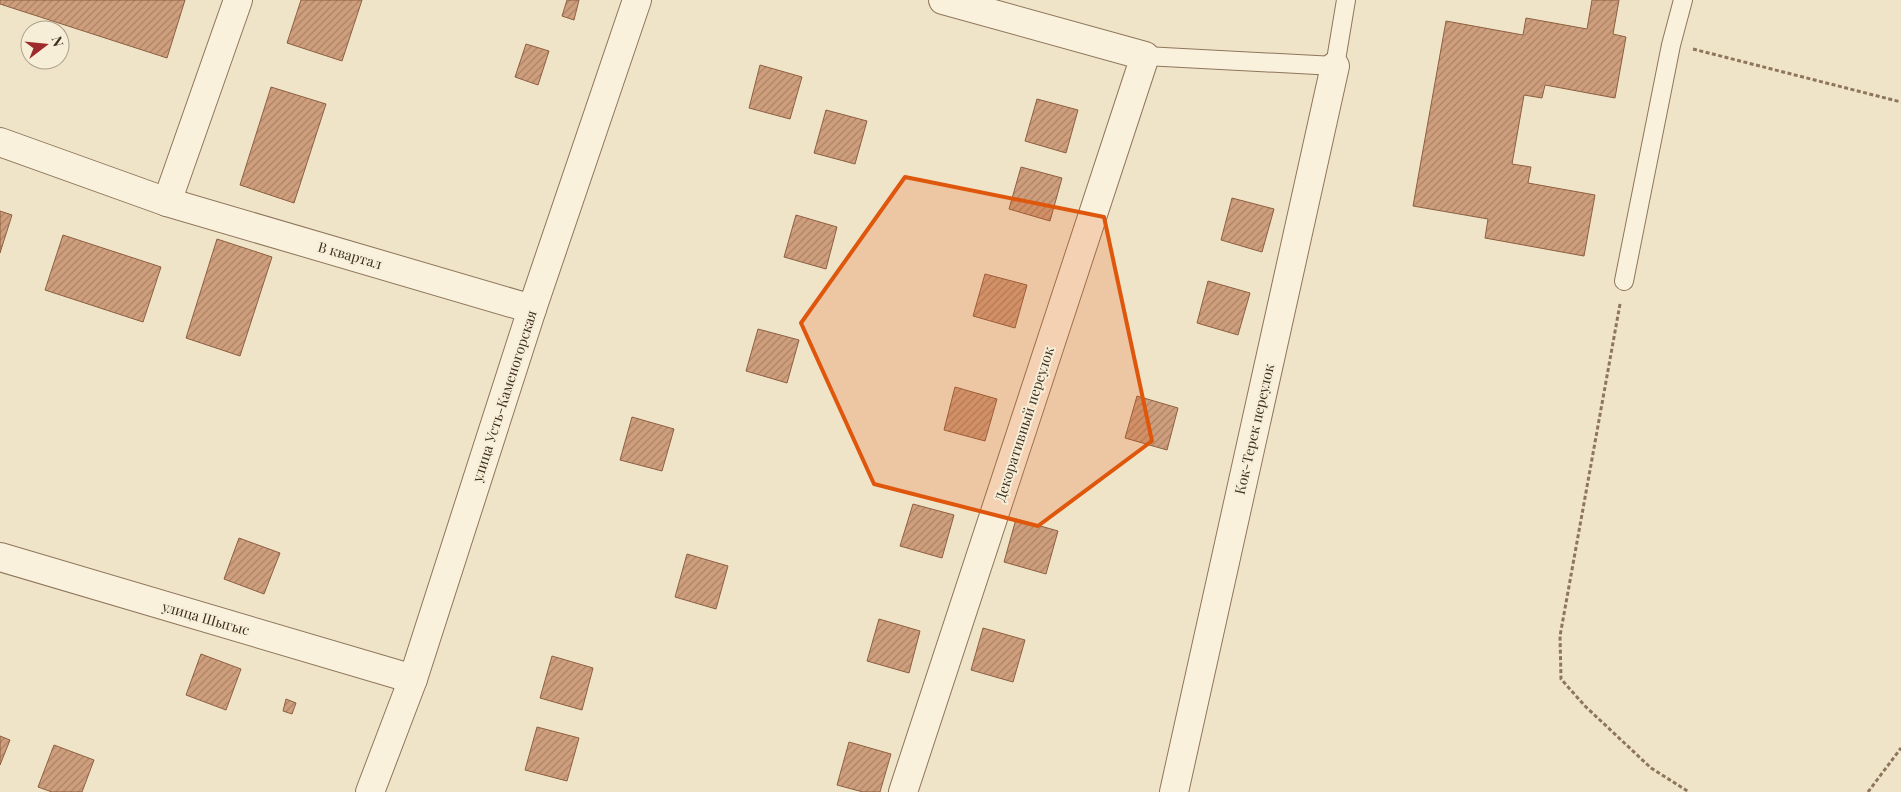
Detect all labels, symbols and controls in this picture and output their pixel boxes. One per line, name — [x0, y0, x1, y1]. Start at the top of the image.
north arrow — [20, 20, 70, 70]
text: N — [47, 34, 69, 49]
street label: В квартал — [316, 237, 384, 273]
street label: улица Усть-Каменогорская — [467, 307, 541, 485]
street label: Декоративный переулок — [990, 344, 1058, 504]
street label: Кок-Терек переулок — [1230, 362, 1278, 496]
street label: улица Шыгыс — [159, 596, 252, 640]

